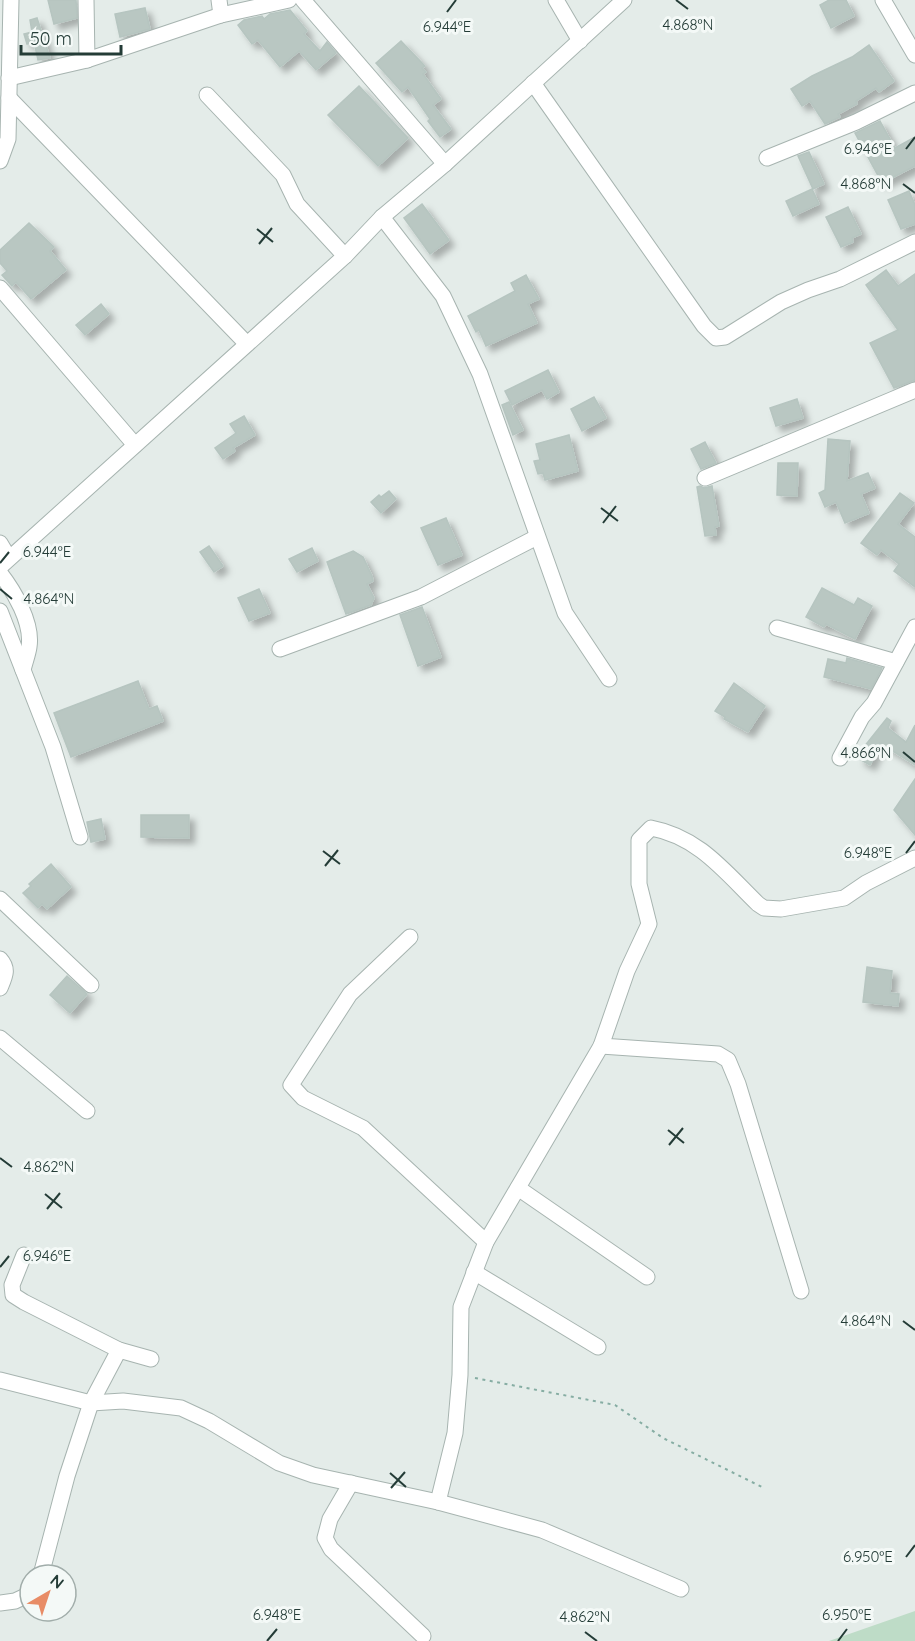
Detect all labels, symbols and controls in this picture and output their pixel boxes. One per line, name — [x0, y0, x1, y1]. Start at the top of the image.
text: 4.868°N — [663, 15, 713, 34]
text: 6.944°E — [423, 17, 471, 36]
scale bar — [21, 18, 122, 56]
text: 50 m — [30, 27, 72, 50]
text: 6.946°E — [844, 139, 892, 158]
text: 4.868°N — [841, 174, 891, 193]
text: 6.944°E — [23, 542, 71, 561]
text: 4.864°N — [24, 589, 74, 608]
text: 4.866°N — [841, 743, 891, 762]
text: 6.948°E — [844, 843, 892, 862]
text: 4.862°N — [23, 1157, 75, 1176]
text: 6.946°E — [23, 1246, 71, 1265]
text: 4.864°N — [841, 1311, 891, 1330]
text: 6.950°E — [843, 1547, 893, 1566]
north arrow — [18, 1563, 78, 1623]
text: N — [47, 1570, 68, 1593]
text: 6.948°E — [253, 1605, 301, 1624]
text: 6.950°E — [822, 1605, 872, 1624]
text: 4.862°N — [559, 1607, 611, 1626]

